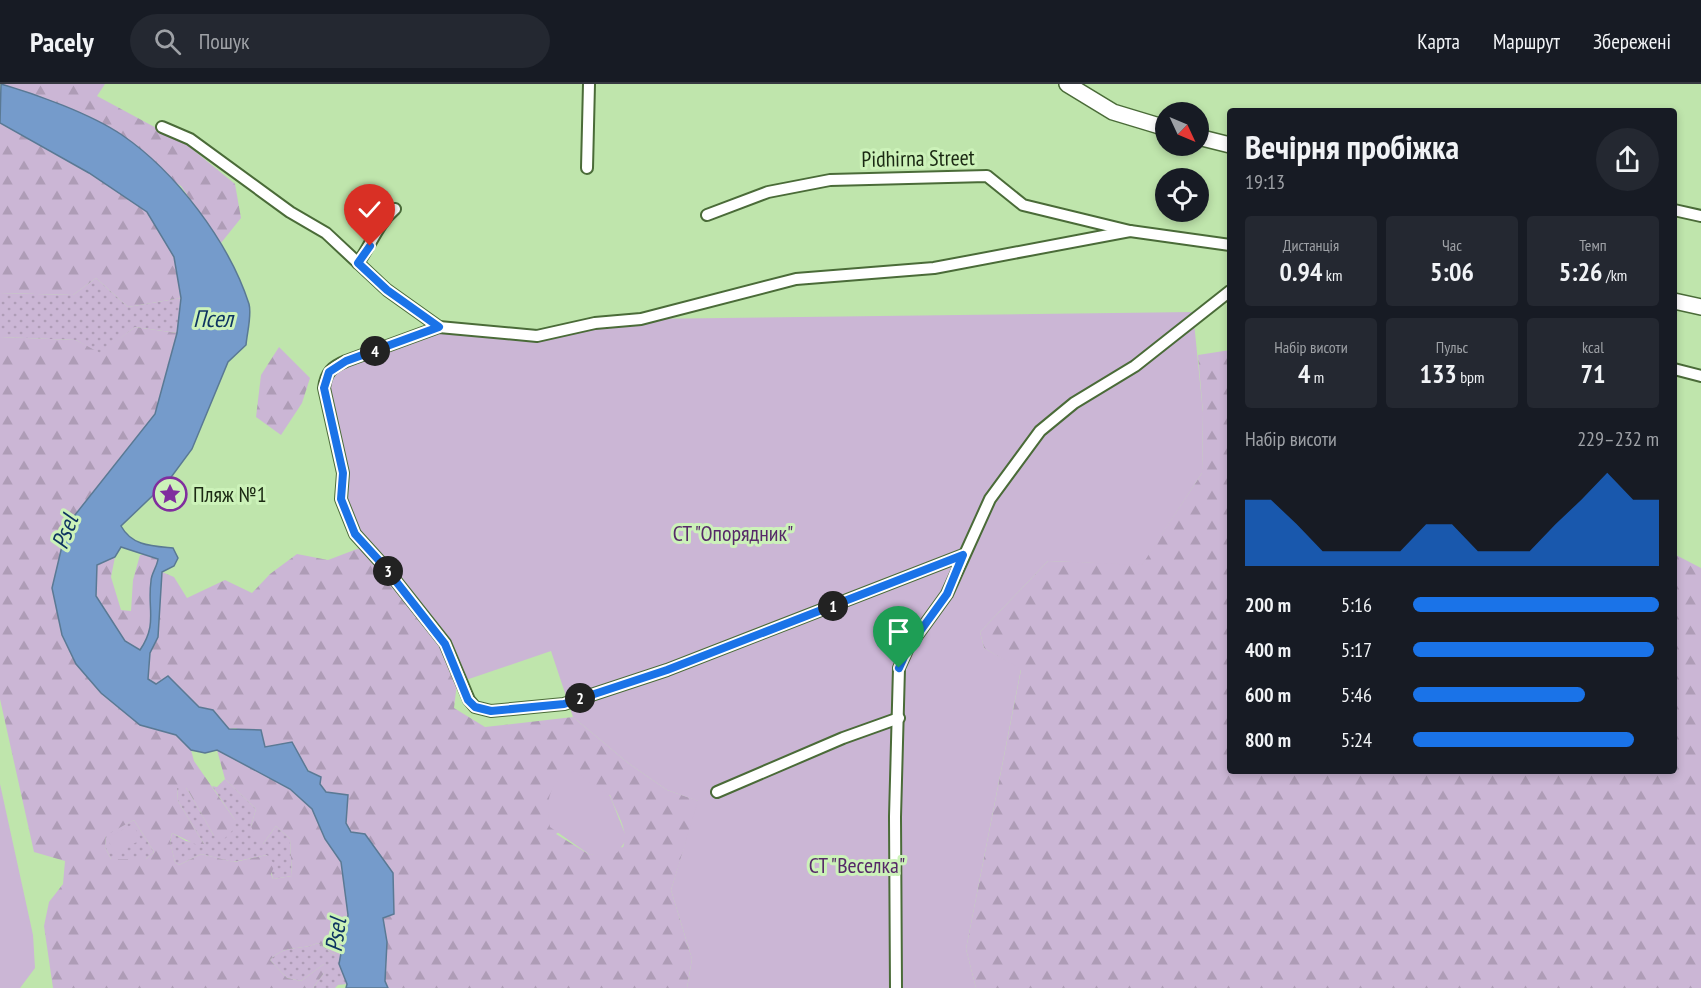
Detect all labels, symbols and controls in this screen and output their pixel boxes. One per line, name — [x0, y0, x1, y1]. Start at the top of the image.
search box — [130, 14, 550, 68]
text: Pacely — [30, 23, 94, 60]
icon: search — [151, 25, 184, 58]
text: Пошук — [199, 27, 250, 55]
text: Карта — [1417, 28, 1460, 55]
text: Маршрут — [1493, 28, 1560, 55]
text: Збережені — [1593, 28, 1671, 55]
north arrow — [1155, 102, 1209, 156]
map controls — [1155, 102, 1209, 222]
text: Вечірня пробіжка — [1245, 125, 1459, 168]
button: share — [1596, 128, 1659, 191]
street label: Pidhirna Street — [861, 143, 975, 173]
button: locate — [1155, 168, 1209, 222]
text: 19:13 — [1245, 169, 1285, 195]
pin — [344, 184, 395, 246]
icon: check — [353, 193, 386, 226]
text: Дистанція — [1283, 235, 1339, 255]
text: Час — [1442, 235, 1462, 255]
text: Темп — [1579, 235, 1607, 255]
text: 0.94 — [1280, 255, 1322, 288]
text: 5:06 — [1430, 255, 1474, 288]
text: 5:26 — [1559, 255, 1603, 288]
text: km — [1322, 265, 1342, 285]
text: /km — [1603, 265, 1627, 285]
water label: Псел — [193, 303, 235, 334]
pin: 4 — [360, 336, 390, 366]
text: Набір висоти — [1274, 337, 1348, 357]
text: Пульс — [1436, 337, 1468, 357]
text: kcal — [1582, 337, 1604, 357]
text: 4 — [371, 341, 379, 361]
text: 4 — [1298, 357, 1310, 390]
text: 133 — [1419, 357, 1457, 390]
text: 71 — [1581, 357, 1605, 390]
text: m — [1310, 367, 1324, 387]
text: bpm — [1457, 367, 1485, 387]
text: Набір висоти — [1245, 426, 1337, 452]
text: 229–232 m — [1577, 426, 1659, 452]
place icon: Пляж №1 — [152, 476, 188, 512]
place label: Пляж №1 — [193, 480, 267, 508]
water label: Psel — [44, 508, 86, 553]
park label: СТ "Опорядник" — [673, 519, 793, 547]
pin: 3 — [373, 556, 403, 586]
text: 3 — [384, 561, 392, 581]
pin: 1 — [818, 591, 848, 621]
text: 200 m — [1245, 592, 1291, 618]
text: 5:16 — [1341, 592, 1372, 618]
text: 1 — [829, 596, 837, 616]
pin — [873, 606, 924, 668]
icon: arrive — [882, 615, 915, 648]
text: 400 m — [1245, 637, 1291, 663]
text: 5:17 — [1341, 637, 1372, 663]
text: 600 m — [1245, 682, 1291, 708]
text: 5:46 — [1341, 682, 1372, 708]
pin: 2 — [565, 683, 595, 713]
text: 2 — [576, 688, 584, 708]
text: 800 m — [1245, 727, 1291, 753]
text: 5:24 — [1341, 727, 1372, 753]
park label: СТ "Веселка" — [809, 851, 905, 879]
water label: Psel — [318, 914, 354, 954]

